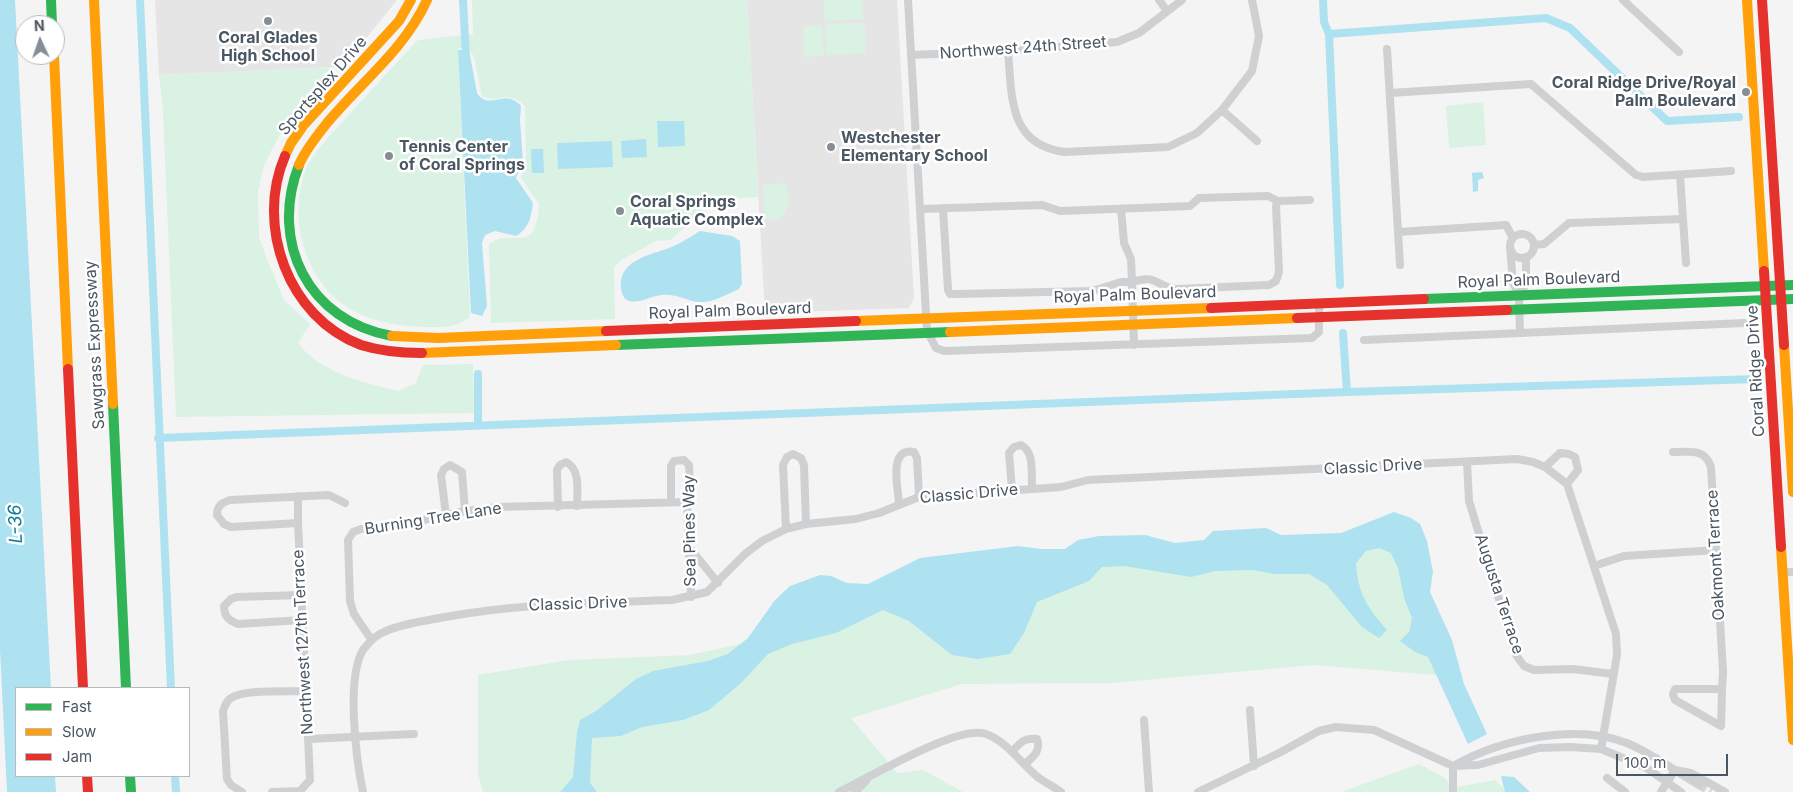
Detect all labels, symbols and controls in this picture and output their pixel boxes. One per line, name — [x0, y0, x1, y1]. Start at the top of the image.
north arrow — [15, 15, 65, 65]
marker: Coral Glades High School — [262, 15, 274, 27]
text: N — [33, 17, 45, 34]
place label: Coral Glades High School — [218, 28, 318, 66]
street label: Sportsplex Drive — [275, 33, 371, 139]
street label: Northwest 24th Street — [939, 33, 1107, 63]
place label: Coral Ridge Drive/Royal Palm Boulevard — [1552, 73, 1736, 111]
marker: Coral Ridge Drive/Royal Palm Boulevard — [1740, 86, 1752, 98]
place label: Westchester Elementary School — [841, 128, 988, 166]
place label: Tennis Center of Coral Springs — [399, 137, 525, 175]
marker: Westchester Elementary School — [825, 141, 837, 153]
marker: Tennis Center of Coral Springs — [383, 150, 395, 162]
place label: Coral Springs Aquatic Complex — [630, 192, 763, 230]
marker: Coral Springs Aquatic Complex — [614, 205, 626, 217]
street label: Sawgrass Expressway — [81, 260, 109, 430]
street label: Royal Palm Boulevard — [1457, 268, 1621, 292]
street label: Royal Palm Boulevard — [1053, 283, 1217, 307]
street label: Royal Palm Boulevard — [648, 299, 812, 323]
street label: Coral Ridge Drive — [1743, 305, 1769, 437]
street label: Classic Drive — [1323, 455, 1423, 479]
street label: Sea Pines Way — [679, 475, 701, 587]
street label: Classic Drive — [919, 480, 1019, 508]
street label: Oakmont Terrace — [1703, 489, 1729, 621]
street label: Burning Tree Lane — [363, 499, 503, 539]
water label: L-36 — [5, 504, 27, 544]
street label: Augusta Terrace — [1471, 532, 1527, 656]
street label: Northwest 127th Terrace — [289, 549, 317, 735]
street label: Classic Drive — [528, 593, 628, 615]
legend — [15, 687, 190, 777]
text: Fast — [62, 697, 92, 716]
text: Slow — [62, 722, 96, 741]
scale bar — [1618, 744, 1730, 776]
text: Jam — [62, 747, 92, 766]
text: 100 m — [1624, 753, 1666, 772]

